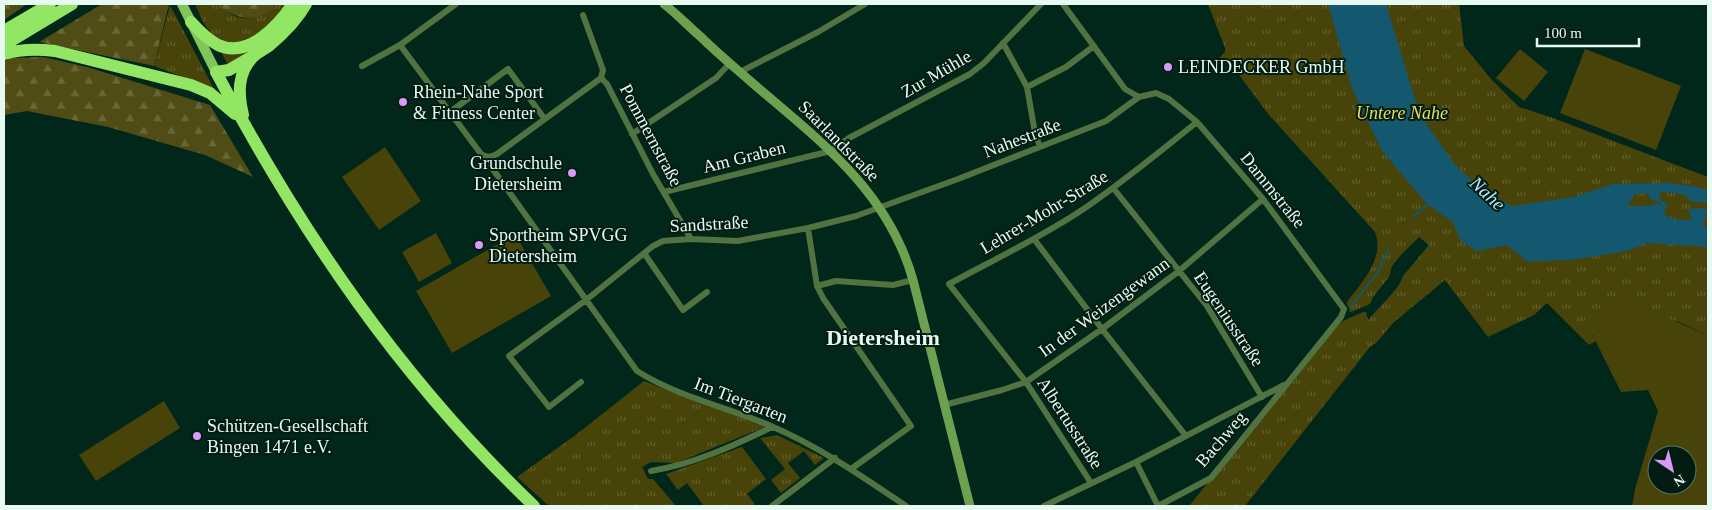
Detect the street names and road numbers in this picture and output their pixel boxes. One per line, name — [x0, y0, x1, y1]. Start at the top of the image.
street label: Zur Mühle — [897, 46, 975, 102]
street label: Pommernstraße — [616, 80, 686, 190]
street label: Saarlandstraße — [794, 96, 884, 186]
street label: Nahestraße — [981, 114, 1063, 162]
street label: Am Graben — [701, 137, 787, 177]
street label: Dammstraße — [1236, 148, 1310, 232]
street label: Lehrer-Mohr-Straße — [977, 166, 1111, 258]
street label: Sandstraße — [669, 212, 749, 236]
street label: In der Weizengewann — [1035, 253, 1173, 361]
street label: Eugeniusstraße — [1190, 268, 1268, 370]
street label: Im Tiergarten — [692, 373, 790, 427]
street label: Albertusstraße — [1033, 374, 1107, 472]
street label: Bachweg — [1191, 407, 1251, 471]

